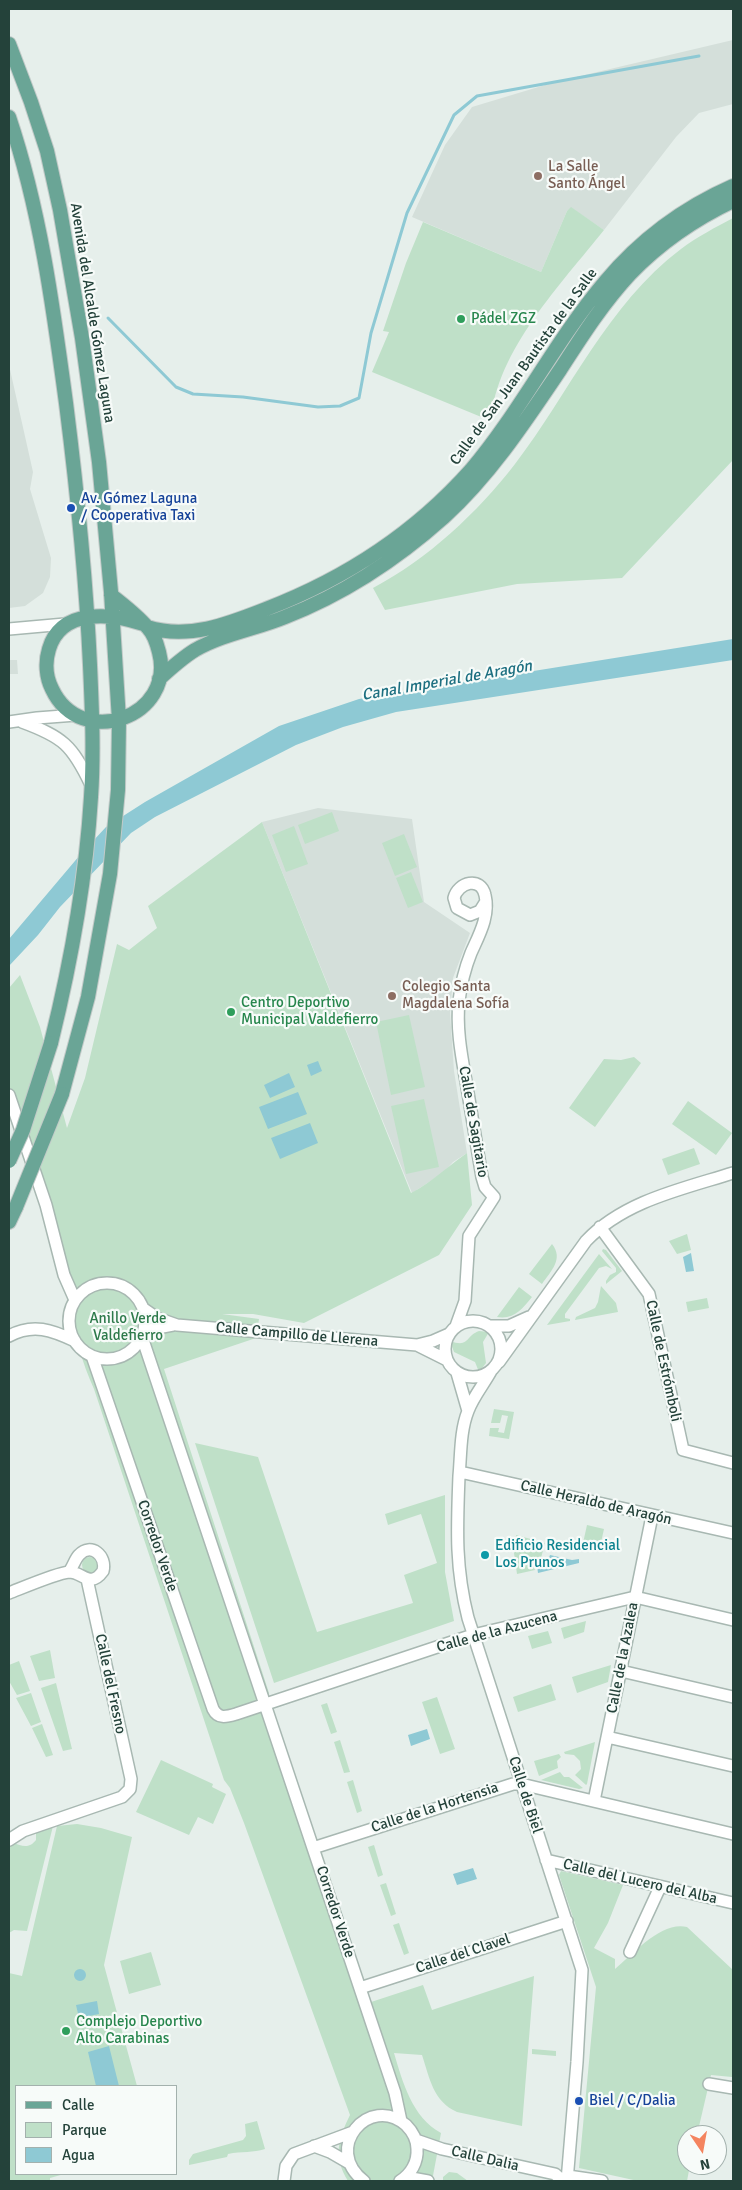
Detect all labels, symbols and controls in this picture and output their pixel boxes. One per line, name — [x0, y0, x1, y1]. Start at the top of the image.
place label: La Salle Santo Ángel — [548, 158, 626, 193]
marker: La Salle Santo Ángel — [532, 170, 544, 182]
street label: Avenida del Alcalde Gómez Laguna — [66, 202, 118, 424]
street label: Calle de San Juan Bautista de la Salle — [446, 265, 602, 469]
place label: Pádel ZGZ — [471, 310, 536, 328]
marker: Pádel ZGZ — [455, 313, 467, 325]
place label: Av. Gómez Laguna / Cooperativa Taxi — [81, 490, 197, 525]
marker: Av. Gómez Laguna / Cooperativa Taxi — [65, 502, 77, 514]
water label: Canal Imperial de Aragón — [360, 657, 534, 705]
place label: Colegio Santa Magdalena Sofía — [402, 978, 509, 1013]
marker: Colegio Santa Magdalena Sofía — [386, 990, 398, 1002]
place label: Centro Deportivo Municipal Valdefierro — [241, 994, 378, 1029]
marker: Centro Deportivo Municipal Valdefierro — [225, 1006, 237, 1018]
street label: Calle de Sagitario — [454, 1065, 492, 1179]
street label: Calle de Estrómboli — [641, 1298, 685, 1424]
park label: Anillo Verde Valdefierro — [89, 1310, 167, 1345]
street label: Calle Campillo de Llerena — [215, 1319, 379, 1351]
street label: Calle Heraldo de Aragón — [519, 1477, 673, 1529]
street label: Corredor Verde — [133, 1498, 181, 1594]
place label: Edificio Residencial Los Prunos — [495, 1537, 620, 1572]
marker: Edificio Residencial Los Prunos — [479, 1549, 491, 1561]
street label: Calle de la Azalea — [603, 1601, 643, 1715]
street label: Calle de la Azucena — [435, 1607, 559, 1657]
street label: Calle del Fresno — [91, 1632, 129, 1736]
street label: Calle de Biel — [504, 1754, 546, 1836]
street label: Calle de la Hortensia — [369, 1779, 501, 1837]
street label: Calle del Lucero del Alba — [561, 1856, 719, 1908]
street label: Corredor Verde — [312, 1864, 358, 1960]
street label: Calle del Clavel — [413, 1930, 513, 1978]
place label: Complejo Deportivo Alto Carabinas — [76, 2013, 202, 2048]
marker: Complejo Deportivo Alto Carabinas — [60, 2025, 72, 2037]
legend — [15, 2085, 178, 2175]
place label: Biel / C/Dalia — [589, 2092, 676, 2110]
marker: Biel / C/Dalia — [573, 2095, 585, 2107]
text: Calle — [62, 2096, 95, 2114]
text: Parque — [62, 2121, 107, 2139]
north arrow — [677, 2125, 727, 2175]
street label: Calle Dalia — [449, 2142, 521, 2176]
text: Agua — [62, 2146, 95, 2164]
text: N — [698, 2155, 712, 2174]

